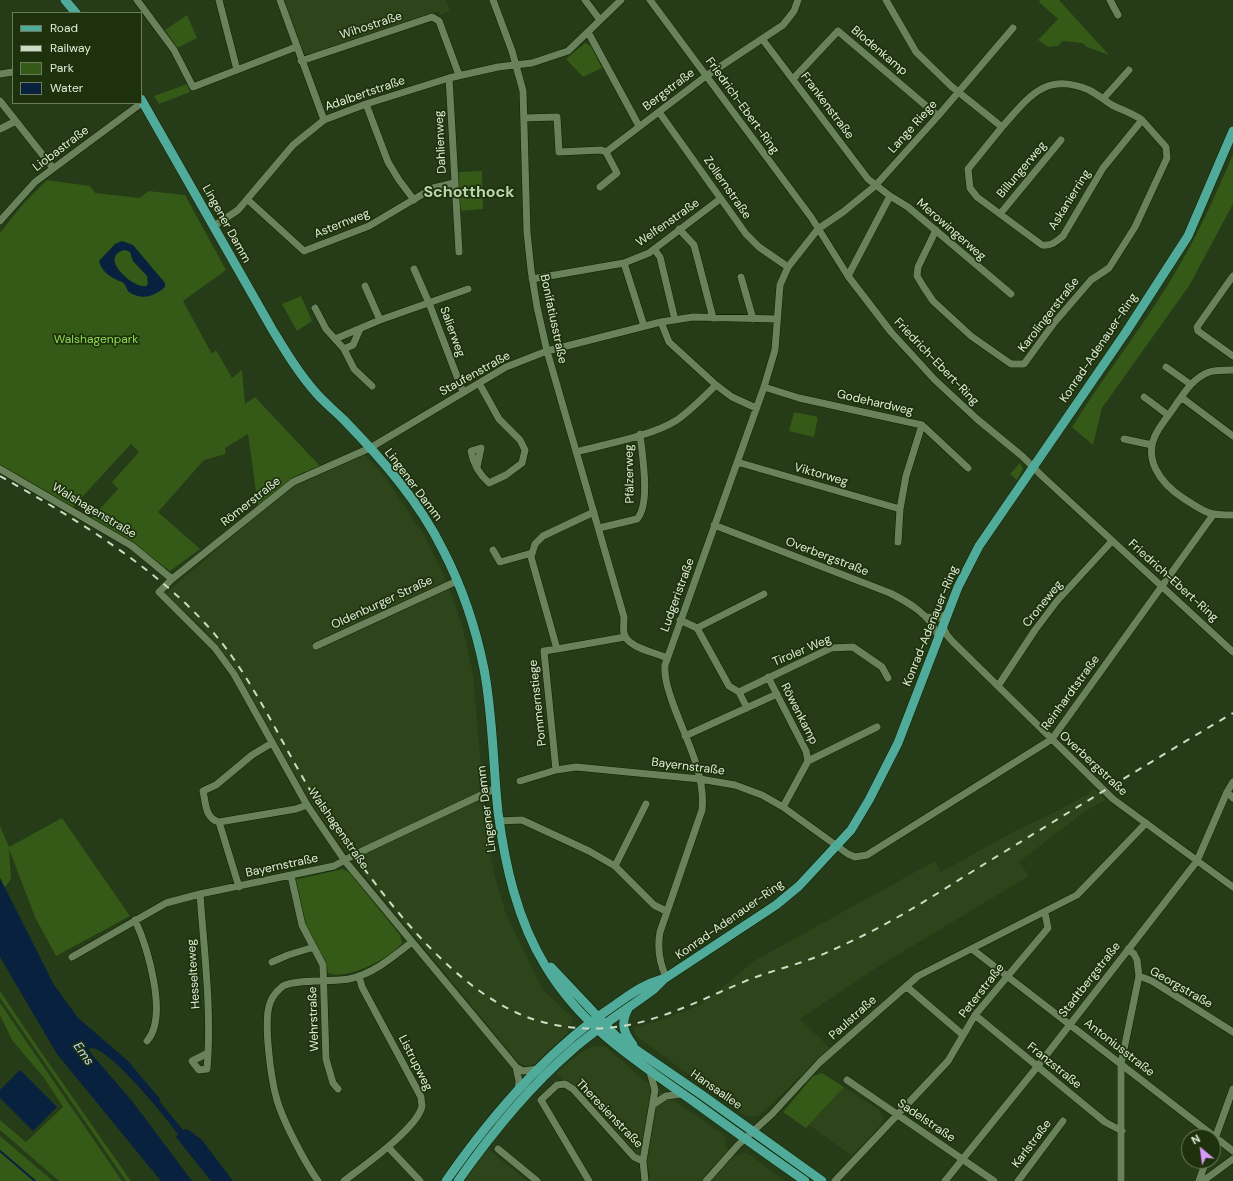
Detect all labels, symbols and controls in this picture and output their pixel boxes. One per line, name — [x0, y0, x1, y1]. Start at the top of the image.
street label: Wihostraße — [338, 9, 404, 43]
legend — [12, 12, 142, 104]
text: Road — [50, 20, 78, 36]
street label: Blodenkamp — [848, 23, 910, 79]
text: Railway — [50, 40, 91, 56]
street label: Friedrich-Ebert-Ring — [702, 55, 782, 157]
text: Park — [50, 60, 74, 76]
street label: Bergstraße — [640, 66, 698, 114]
street label: Frankenstraße — [797, 70, 857, 142]
street label: Adalbertstraße — [323, 74, 407, 114]
text: Water — [50, 80, 83, 96]
street label: Lange Riege — [885, 98, 941, 156]
street label: Dahlienweg — [432, 110, 450, 174]
street label: Liobastraße — [30, 123, 92, 175]
street label: Billungerweg — [994, 139, 1050, 201]
street label: Zollernstraße — [700, 154, 754, 222]
street label: Askanierring — [1046, 167, 1094, 233]
street label: Lingener Damm — [199, 183, 253, 265]
district label: Schotthock — [423, 183, 515, 203]
street label: Welfenstraße — [634, 196, 702, 250]
street label: Merowingerweg — [913, 196, 989, 264]
street label: Asternweg — [312, 206, 372, 242]
street label: Bonifatiusstraße — [537, 273, 569, 365]
street label: Karolingerstraße — [1015, 275, 1083, 355]
street label: Konrad-Adenauer-Ring — [1057, 291, 1141, 405]
street label: Salierweg — [436, 305, 468, 359]
street label: Friedrich-Ebert-Ring — [891, 315, 981, 409]
park label: Walshagenpark — [54, 333, 138, 347]
street label: Staufenstraße — [437, 349, 513, 399]
street label: Godehardweg — [835, 387, 915, 419]
street label: Pfälzerweg — [622, 444, 638, 504]
street label: Lingener Damm — [381, 446, 445, 524]
street label: Viktorweg — [792, 460, 850, 490]
street label: Römerstraße — [218, 474, 284, 530]
street label: Walshagenstraße — [49, 480, 139, 542]
street label: Overbergstraße — [783, 535, 871, 579]
street label: Friedrich-Ebert-Ring — [1125, 537, 1221, 625]
street label: Ludgeristraße — [658, 556, 698, 634]
street label: Konrad-Adenauer-Ring — [900, 564, 962, 688]
street label: Oldenburger Straße — [329, 573, 435, 633]
street label: Croneweg — [1020, 578, 1066, 630]
street label: Tiroler Weg — [770, 632, 834, 670]
street label: Reinhardtstraße — [1039, 653, 1103, 733]
street label: Pommernstiege — [526, 659, 550, 747]
street label: Röwenkamp — [777, 681, 821, 747]
street label: Overbergstraße — [1056, 729, 1130, 799]
street label: Bayernstraße — [650, 755, 726, 779]
street label: Lingener Damm — [475, 765, 499, 853]
street label: Walshagenstraße — [305, 786, 371, 872]
street label: Bayernstraße — [244, 851, 320, 881]
street label: Konrad-Adenauer-Ring — [673, 877, 787, 963]
street label: Hesselteweg — [184, 939, 204, 1009]
street label: Stadtbergstraße — [1056, 939, 1124, 1021]
street label: Peterstraße — [956, 961, 1008, 1021]
street label: Georgstraße — [1147, 964, 1215, 1012]
street label: Wehrstraße — [306, 986, 322, 1052]
street label: Paulstraße — [826, 993, 880, 1043]
street label: Antoniusstraße — [1081, 1016, 1157, 1080]
street label: Listrupweg — [395, 1033, 435, 1093]
water label: Ems — [69, 1039, 97, 1069]
street label: Franzstraße — [1024, 1040, 1084, 1092]
street label: Hansaallee — [687, 1067, 745, 1113]
street label: Theresienstraße — [573, 1077, 645, 1151]
street label: Sadelstraße — [894, 1096, 958, 1146]
street label: Karlstraße — [1009, 1117, 1055, 1171]
north arrow — [1181, 1129, 1221, 1169]
text: N — [1189, 1131, 1203, 1147]

